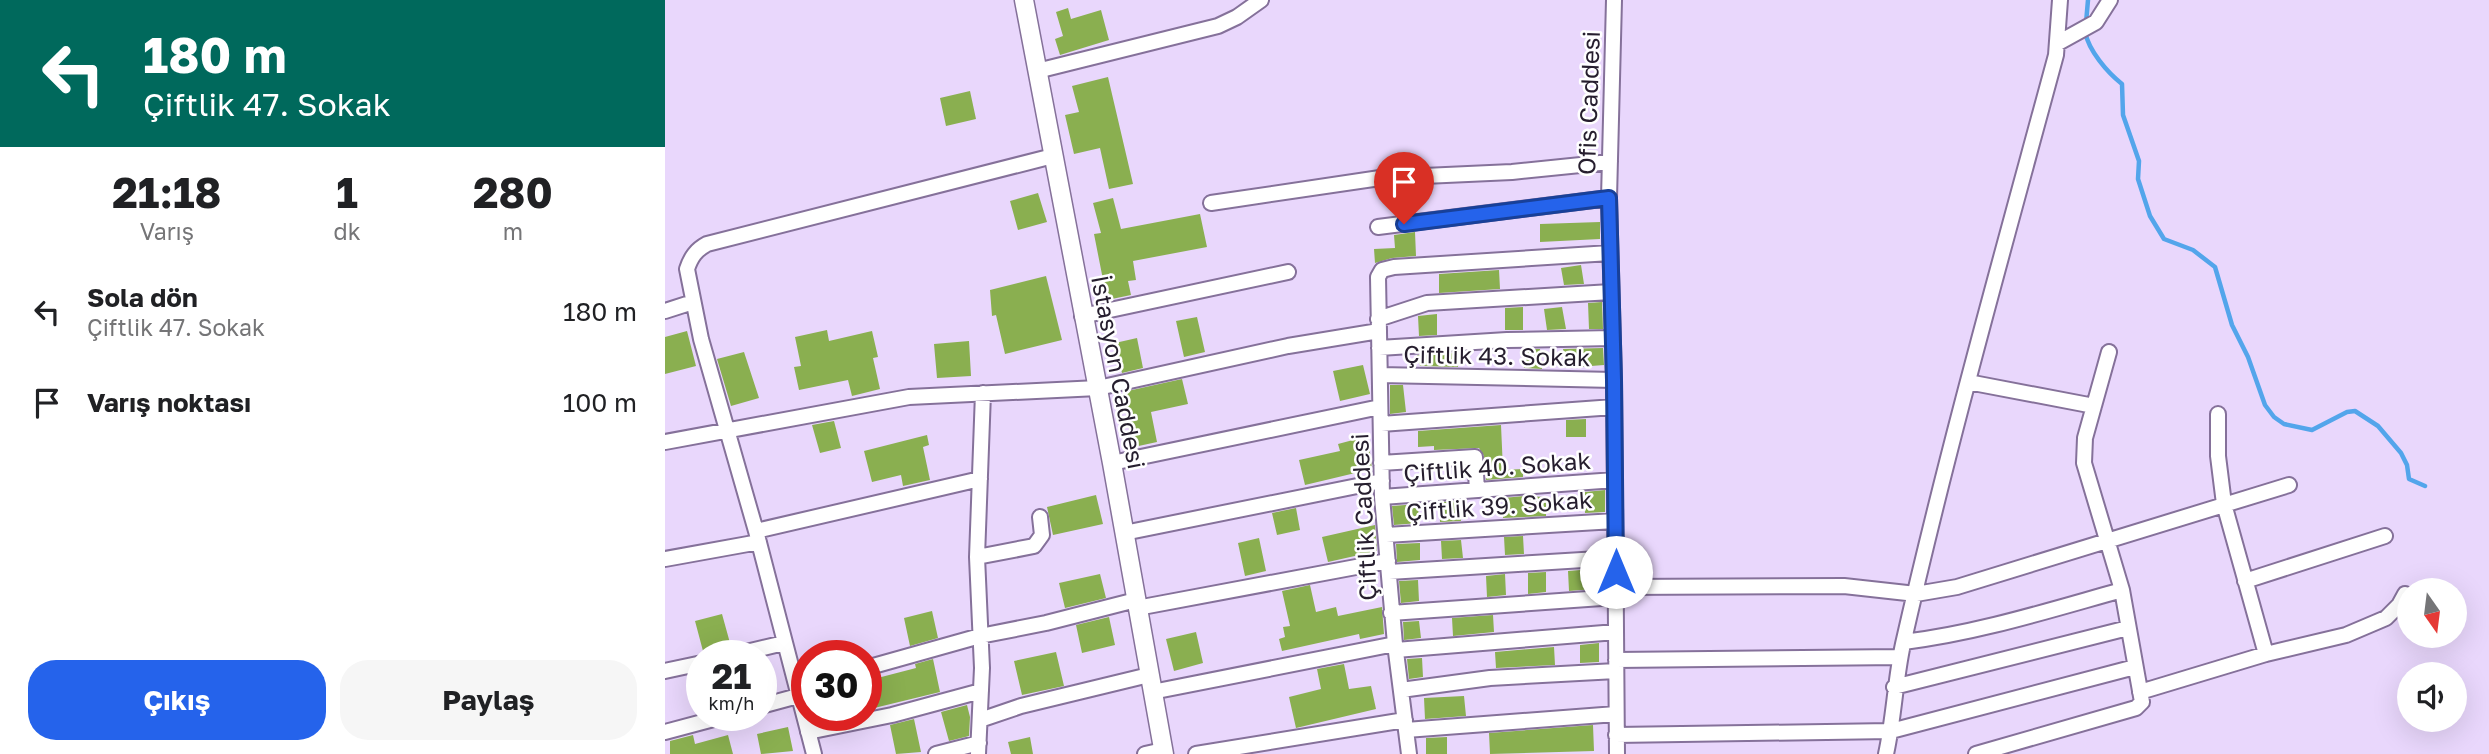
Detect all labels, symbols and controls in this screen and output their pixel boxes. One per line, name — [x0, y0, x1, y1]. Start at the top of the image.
text: 180 m — [143, 25, 287, 84]
icon: left — [28, 28, 119, 119]
street label: Ofis Caddesi — [1571, 30, 1605, 176]
text: Çiftlik 47. Sokak — [143, 85, 391, 123]
pin — [1374, 152, 1434, 224]
icon: arrive — [1385, 163, 1423, 201]
text: 21:18 — [112, 167, 221, 217]
text: 1 — [336, 167, 358, 217]
text: 280 — [473, 167, 553, 217]
text: Varış — [140, 217, 194, 245]
text: dk — [334, 217, 361, 245]
text: m — [503, 217, 523, 245]
street label: İstasyon Caddesi — [1086, 273, 1152, 471]
text: Sola dön — [87, 282, 198, 313]
icon: left — [28, 293, 66, 331]
text: 180 m — [563, 296, 637, 327]
text: Çiftlik 47. Sokak — [87, 313, 265, 341]
street label: Çiftlik 43. Sokak — [1403, 339, 1591, 371]
icon: arrive — [28, 384, 66, 422]
text: Varış noktası — [87, 387, 251, 418]
text: 100 m — [563, 387, 637, 418]
street label: Çiftlik Caddesi — [1344, 433, 1382, 601]
street label: Çiftlik 40. Sokak — [1402, 445, 1592, 487]
street label: Çiftlik 39. Sokak — [1405, 484, 1593, 526]
position arrow — [1579, 535, 1653, 609]
north arrow — [2397, 578, 2467, 648]
map controls — [2397, 578, 2467, 732]
speed limit sign: 30 — [791, 640, 882, 731]
text: 21 — [712, 655, 751, 697]
button: Çıkış — [28, 660, 326, 740]
button: Paylaş — [340, 660, 637, 740]
button: sound — [2397, 662, 2467, 732]
text: km/h — [709, 692, 754, 714]

